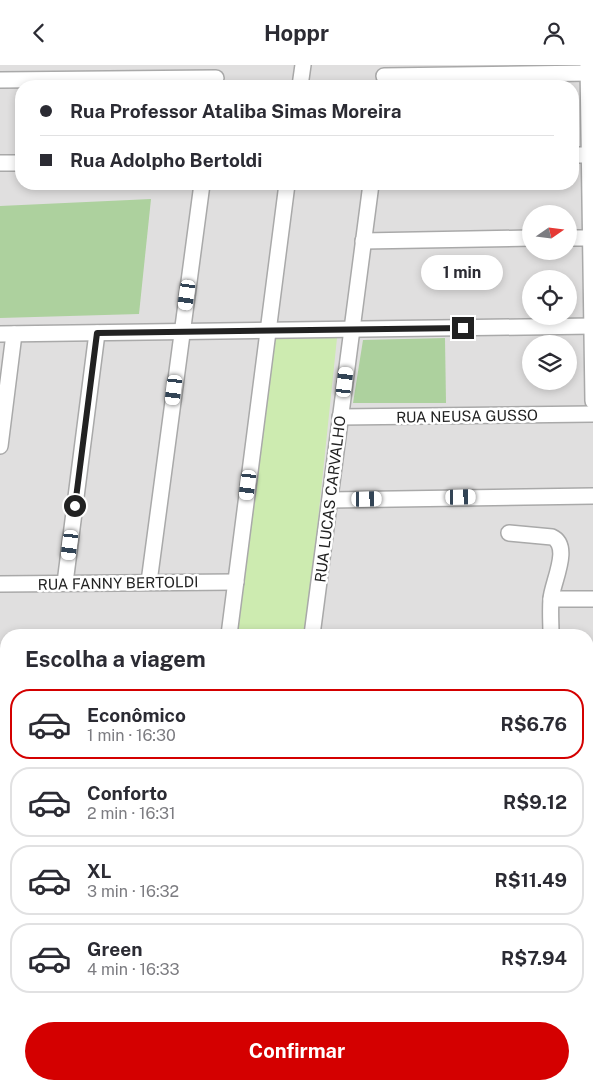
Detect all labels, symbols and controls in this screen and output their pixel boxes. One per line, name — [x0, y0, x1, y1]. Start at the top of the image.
icon: back — [25, 19, 53, 47]
icon: person — [540, 19, 568, 47]
text: Hoppr — [264, 20, 329, 46]
text: Rua Professor Ataliba Simas Moreira — [70, 100, 402, 122]
text: Rua Adolpho Bertoldi — [70, 149, 262, 171]
north arrow — [522, 205, 578, 260]
map controls — [522, 205, 577, 390]
callout: 1 min — [422, 255, 504, 291]
text: 1 min — [443, 263, 481, 282]
button: locate — [522, 270, 577, 325]
car — [177, 279, 196, 311]
route end — [452, 317, 474, 339]
button: layers — [522, 335, 577, 390]
car — [335, 366, 354, 398]
car — [164, 374, 183, 406]
street label: RUA NEUSA GUSSO — [396, 406, 538, 426]
street label: RUA LUCAS CARVALHO — [311, 415, 349, 583]
car — [238, 469, 257, 501]
car — [445, 489, 476, 505]
car — [351, 491, 382, 507]
route start — [64, 495, 86, 517]
car — [60, 529, 79, 561]
street label: RUA FANNY BERTOLDI — [38, 573, 198, 593]
text: Escolha a viagem — [25, 646, 206, 672]
icon: car — [27, 702, 72, 747]
text: Econômico — [87, 704, 186, 726]
text: R$6.76 — [500, 713, 567, 735]
text: 1 min · 16:30 — [87, 726, 176, 745]
icon: car — [27, 780, 72, 825]
text: Conforto — [87, 782, 167, 804]
text: R$9.12 — [503, 791, 567, 813]
text: 2 min · 16:31 — [87, 804, 176, 823]
icon: car — [27, 858, 72, 903]
text: XL — [87, 860, 112, 882]
text: R$11.49 — [495, 869, 567, 891]
text: 3 min · 16:32 — [87, 882, 179, 901]
icon: car — [27, 936, 72, 981]
text: Green — [87, 938, 142, 960]
text: R$7.94 — [501, 947, 567, 969]
text: 4 min · 16:33 — [87, 960, 180, 979]
button: Confirmar — [25, 1022, 569, 1080]

